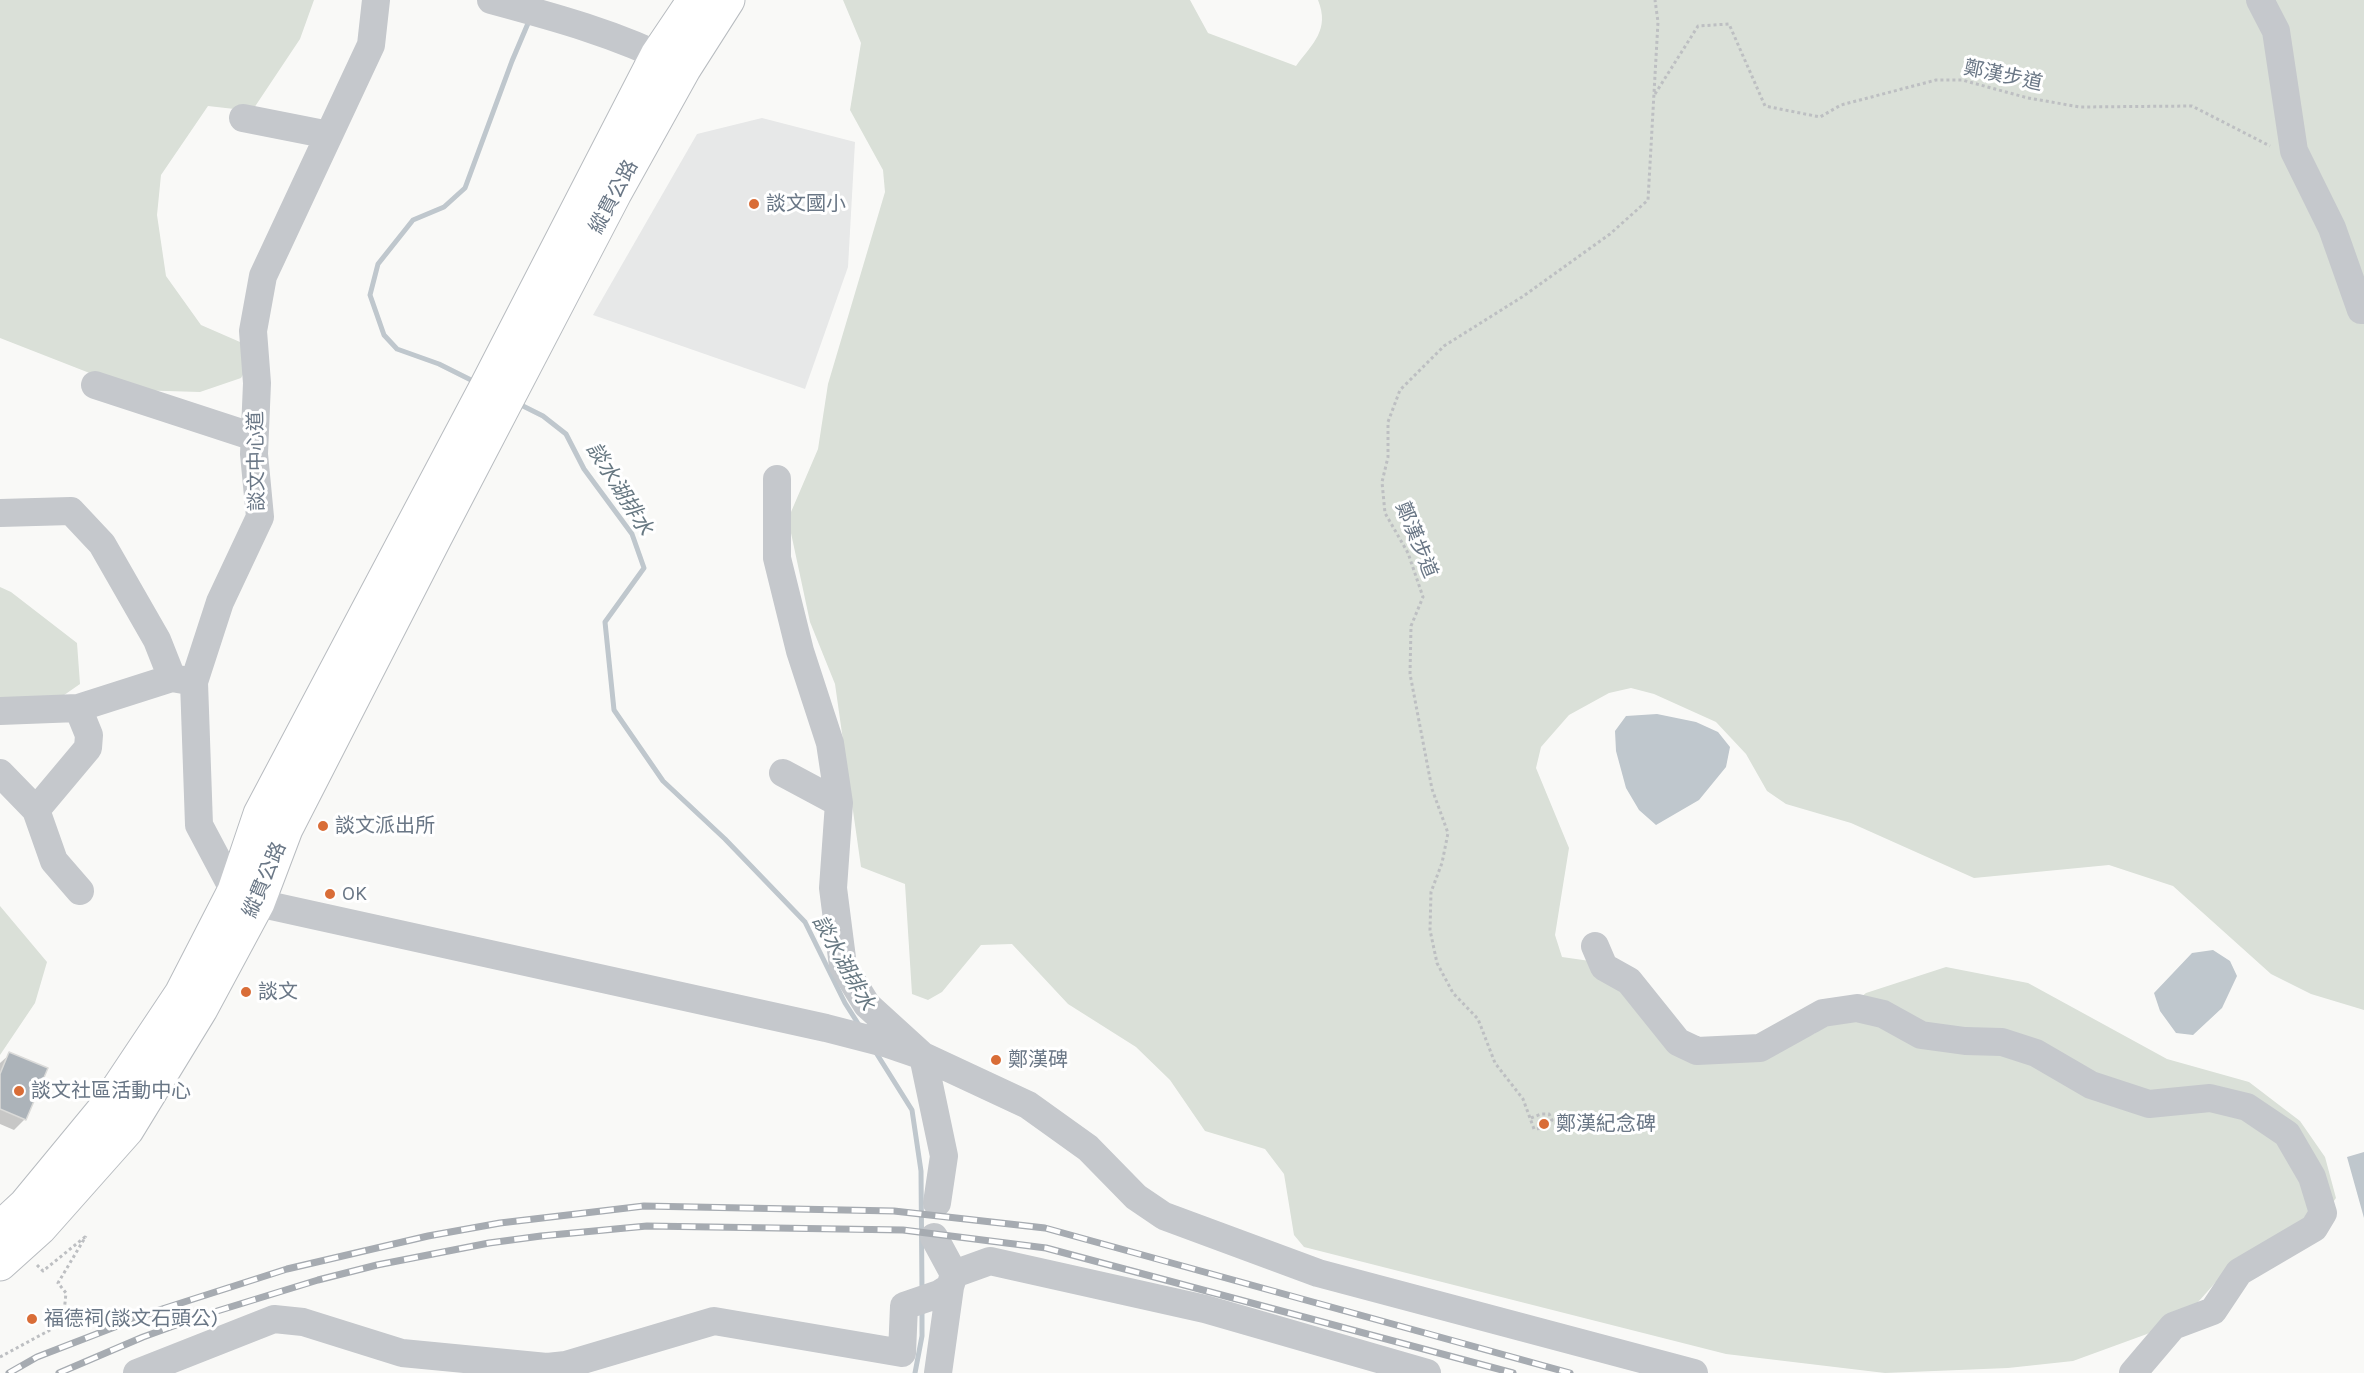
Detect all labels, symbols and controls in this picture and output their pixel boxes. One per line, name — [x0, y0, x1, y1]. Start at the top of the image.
street label: 鄭漢步道 — [1961, 56, 2045, 96]
street label: 縱貫公路 — [585, 156, 643, 238]
place label: 談文國小 — [766, 192, 846, 216]
marker: 談文國小 — [747, 197, 761, 211]
street label: 談文中心道 — [244, 411, 270, 511]
water label: 談水湖排水 — [580, 438, 658, 540]
street label: 鄭漢步道 — [1390, 498, 1442, 582]
place label: 談文派出所 — [335, 814, 435, 838]
marker: 談文派出所 — [316, 819, 330, 833]
street label: 縱貫公路 — [238, 838, 292, 922]
place label: OK — [342, 882, 367, 906]
marker: OK — [323, 887, 337, 901]
water label: 談水湖排水 — [807, 911, 879, 1015]
place label: 談文 — [258, 980, 298, 1004]
marker: 談文 — [239, 985, 253, 999]
place label: 鄭漢碑 — [1008, 1048, 1068, 1072]
marker: 鄭漢碑 — [989, 1053, 1003, 1067]
place label: 談文社區活動中心 — [31, 1079, 191, 1103]
marker: 談文社區活動中心 — [12, 1084, 26, 1098]
place label: 鄭漢紀念碑 — [1556, 1112, 1656, 1136]
marker: 鄭漢紀念碑 — [1537, 1117, 1551, 1131]
place label: 福德祠(談文石頭公) — [44, 1307, 218, 1331]
marker: 福德祠(談文石頭公) — [25, 1312, 39, 1326]

